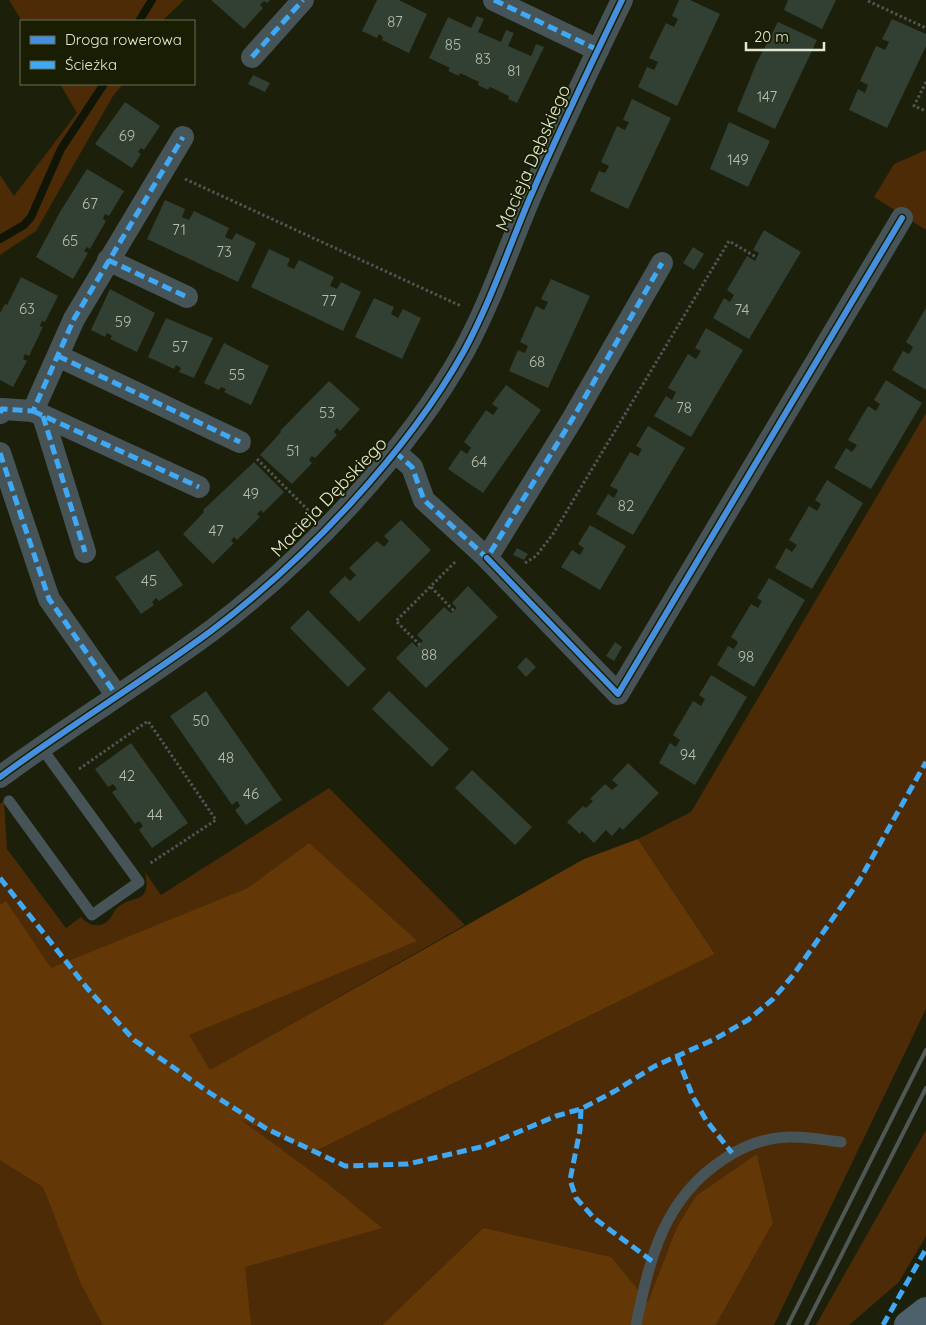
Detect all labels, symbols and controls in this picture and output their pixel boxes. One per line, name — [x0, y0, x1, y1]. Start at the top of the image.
house number: 87 — [387, 12, 403, 31]
legend — [20, 20, 195, 85]
scale bar — [746, 20, 824, 52]
text: 20 m — [754, 27, 789, 46]
text: Droga rowerowa — [65, 30, 182, 49]
house number: 85 — [445, 35, 461, 54]
house number: 83 — [475, 49, 491, 68]
text: Ścieżka — [65, 55, 117, 74]
house number: 81 — [507, 61, 521, 80]
street label: Macieja Dębskiego — [490, 81, 575, 235]
house number: 147 — [757, 87, 778, 106]
house number: 69 — [119, 126, 135, 145]
house number: 149 — [727, 150, 749, 169]
house number: 67 — [82, 194, 98, 213]
house number: 71 — [172, 220, 186, 239]
house number: 65 — [62, 231, 78, 250]
house number: 73 — [216, 242, 232, 261]
house number: 77 — [321, 291, 337, 310]
house number: 63 — [19, 299, 35, 318]
house number: 74 — [734, 300, 750, 319]
house number: 59 — [115, 312, 131, 331]
house number: 57 — [172, 337, 188, 356]
house number: 68 — [529, 352, 545, 371]
house number: 55 — [229, 365, 245, 384]
house number: 78 — [676, 398, 692, 417]
house number: 53 — [319, 403, 335, 422]
street label: Macieja Dębskiego — [266, 432, 392, 561]
house number: 51 — [286, 441, 300, 460]
house number: 64 — [471, 452, 487, 471]
house number: 49 — [243, 484, 259, 503]
house number: 82 — [618, 496, 634, 515]
house number: 47 — [208, 521, 224, 540]
house number: 45 — [141, 571, 157, 590]
house number: 88 — [421, 645, 437, 664]
house number: 98 — [738, 647, 754, 666]
house number: 50 — [192, 711, 210, 730]
house number: 94 — [680, 745, 696, 764]
house number: 48 — [218, 748, 234, 767]
house number: 42 — [119, 766, 135, 785]
house number: 46 — [243, 784, 259, 803]
house number: 44 — [147, 805, 163, 824]

